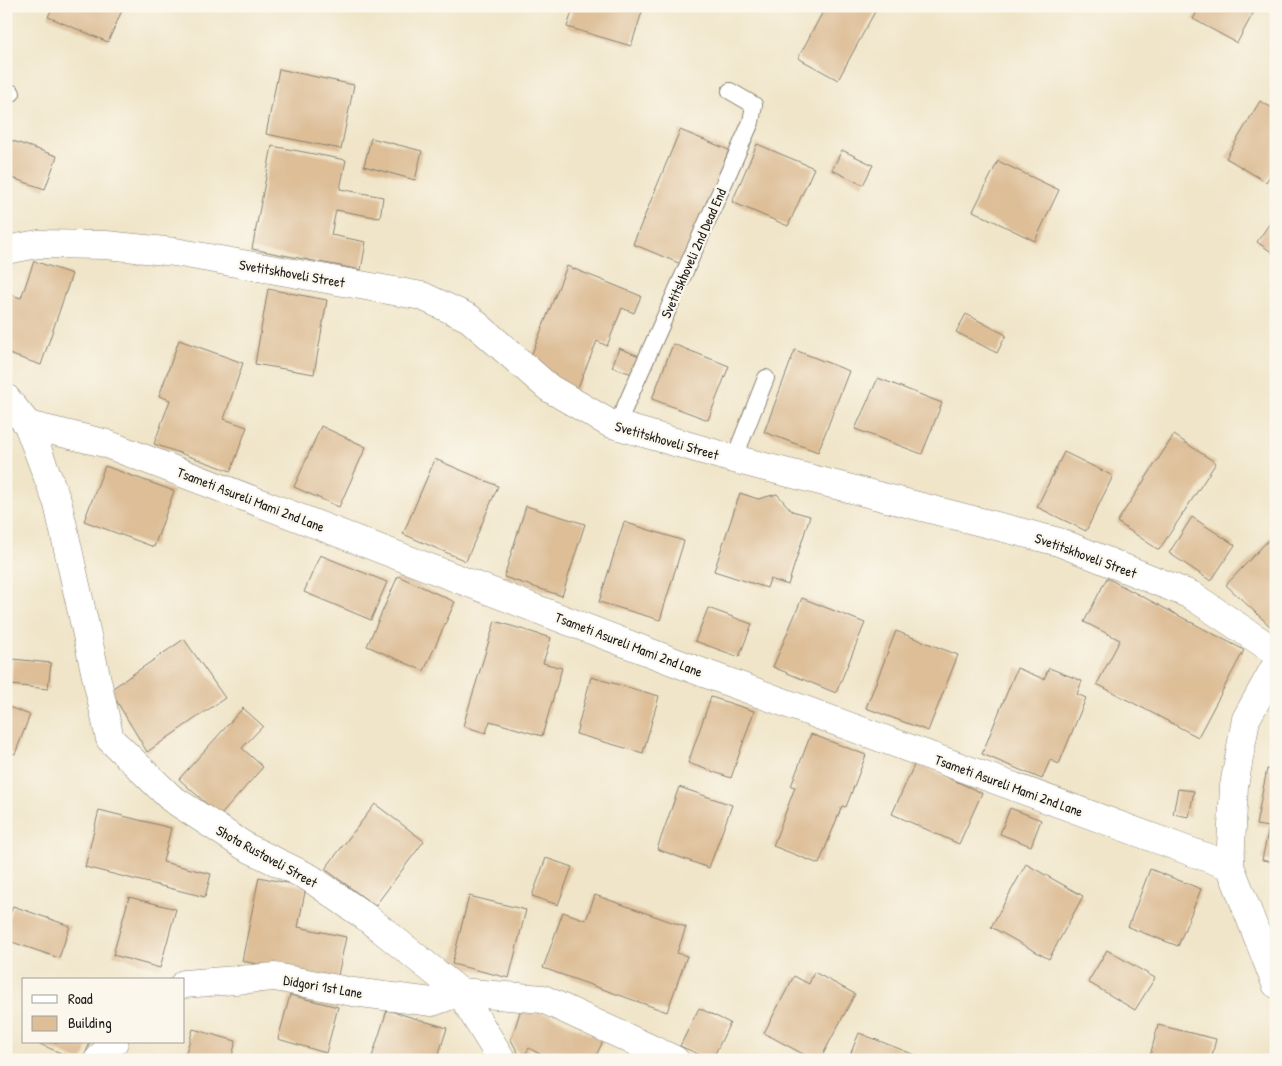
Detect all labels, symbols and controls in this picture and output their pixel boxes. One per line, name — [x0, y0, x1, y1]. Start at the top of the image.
street label: Svetitskhoveli 2nd Dead End — [656, 185, 730, 321]
street label: Svetitskhoveli Street — [238, 254, 346, 292]
street label: Svetitskhoveli Street — [613, 416, 721, 464]
street label: Tsameti Asureli Mami 2nd Lane — [175, 462, 328, 536]
street label: Svetitskhoveli Street — [1033, 528, 1140, 582]
street label: Tsameti Asureli Mami 2nd Lane — [553, 607, 706, 681]
street label: Tsameti Asureli Mami 2nd Lane — [932, 749, 1086, 821]
street label: Shota Rustaveli Street — [213, 820, 321, 892]
street label: Didgori 1st Lane — [282, 970, 364, 1003]
legend — [22, 978, 185, 1044]
text: Road — [68, 988, 93, 1009]
text: Building — [68, 1012, 112, 1033]

